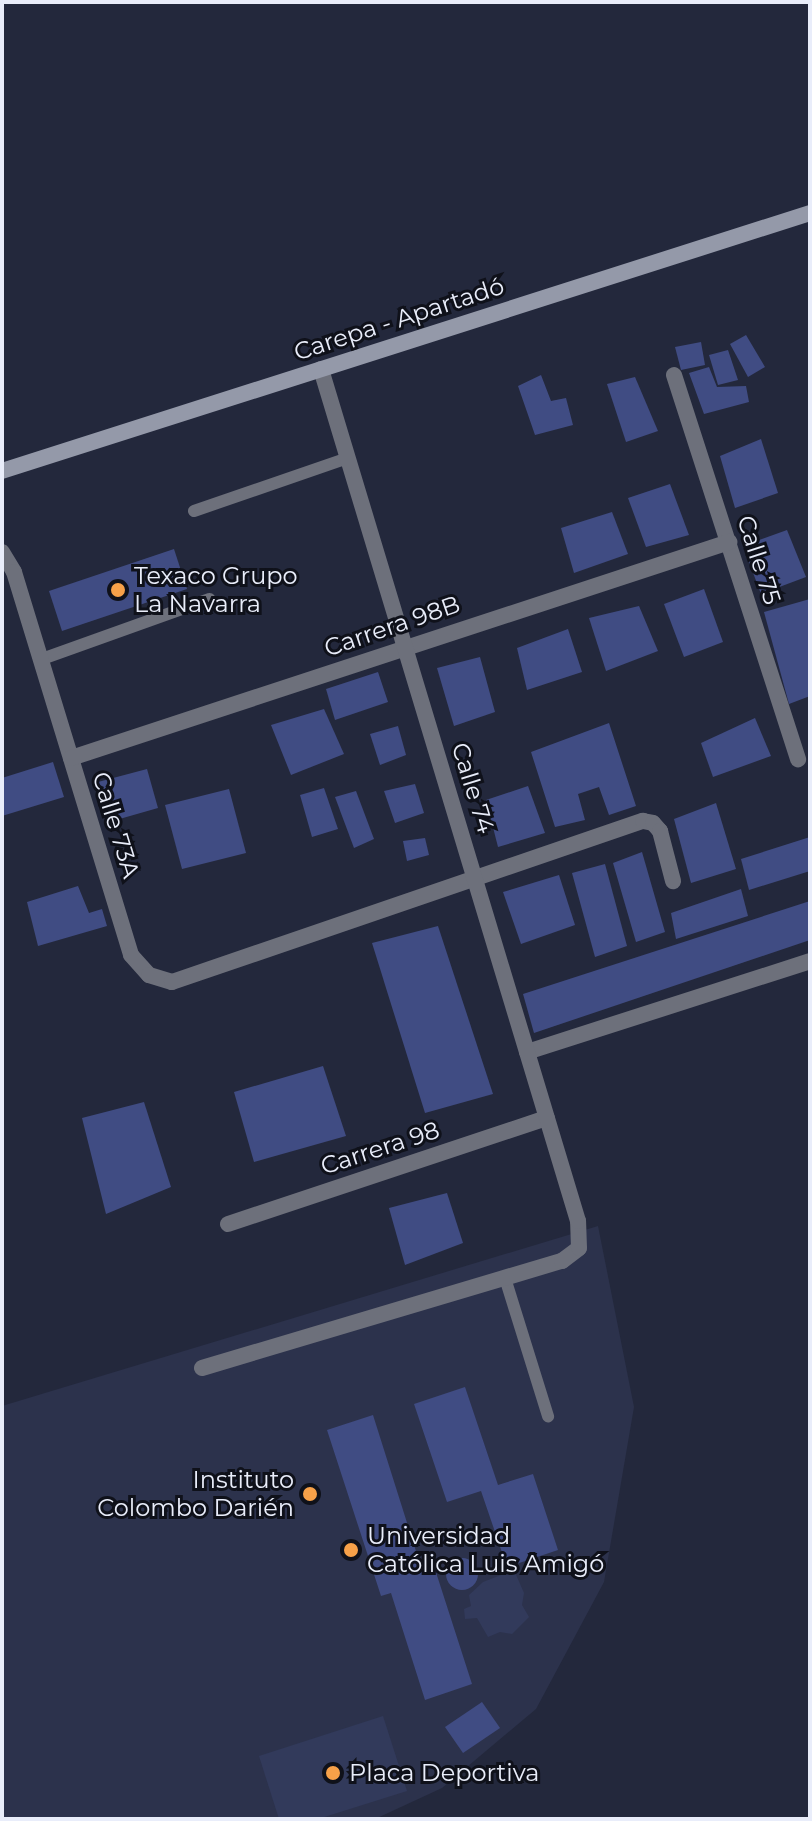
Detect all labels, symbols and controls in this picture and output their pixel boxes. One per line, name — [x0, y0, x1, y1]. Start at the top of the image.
street label: Carepa - Apartadó — [290, 271, 508, 367]
street label: Calle 75 — [731, 512, 787, 608]
place label: Texaco Grupo La Navarra — [134, 562, 298, 618]
marker: Texaco Grupo La Navarra — [109, 581, 127, 599]
street label: Carrera 98B — [320, 589, 464, 663]
street label: Calle 74 — [446, 739, 500, 837]
street label: Calle 73A — [86, 768, 146, 882]
street label: Carrera 98 — [317, 1115, 443, 1181]
place label: Instituto Colombo Darién — [97, 1466, 294, 1522]
marker: Instituto Colombo Darién — [301, 1485, 319, 1503]
place label: Universidad Católica Luis Amigó — [367, 1522, 604, 1578]
marker: Universidad Católica Luis Amigó — [342, 1541, 360, 1559]
place label: Placa Deportiva — [349, 1759, 539, 1787]
marker: Placa Deportiva — [324, 1764, 342, 1782]

